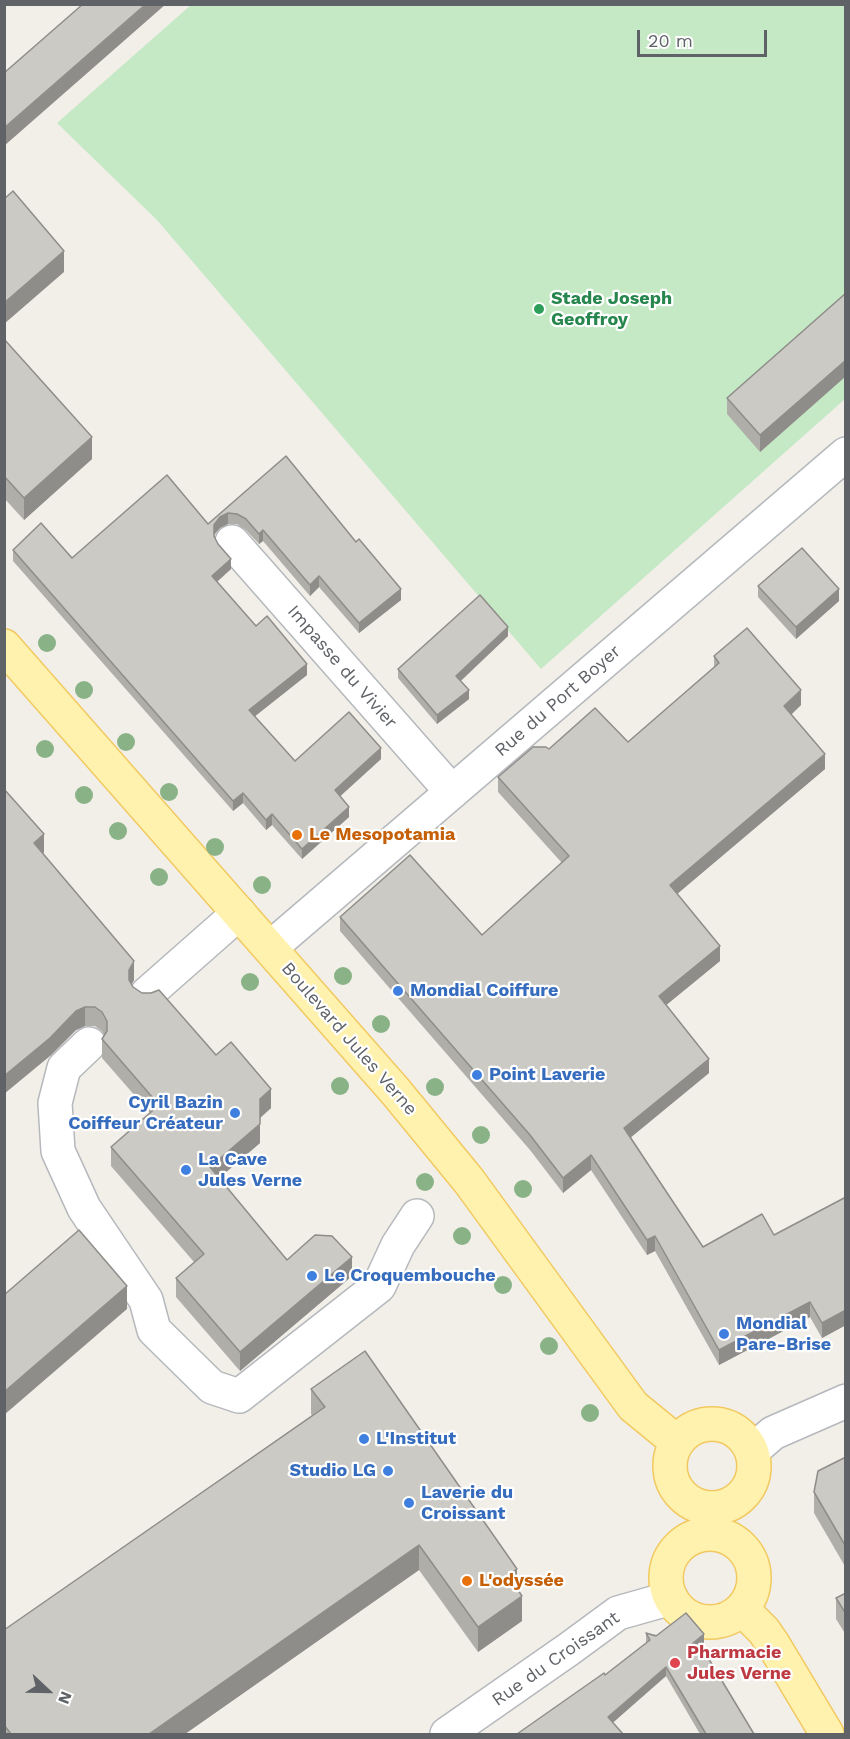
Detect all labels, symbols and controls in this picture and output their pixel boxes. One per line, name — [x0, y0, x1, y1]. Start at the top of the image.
scale bar — [640, 18, 770, 56]
text: 20 m — [648, 30, 693, 51]
place label: Stade Joseph Geoffroy — [551, 288, 672, 330]
marker: Stade Joseph Geoffroy — [532, 302, 546, 316]
street label: Impasse du Vivier — [283, 601, 401, 733]
street label: Rue du Port Boyer — [491, 641, 625, 761]
place label: Le Mesopotamia — [309, 824, 455, 846]
marker: Le Mesopotamia — [290, 828, 304, 842]
street label: Boulevard Jules Verne — [277, 958, 421, 1120]
place label: Mondial Coiffure — [410, 980, 558, 1002]
marker: Mondial Coiffure — [391, 984, 405, 998]
place label: Point Laverie — [489, 1064, 606, 1086]
marker: Point Laverie — [470, 1068, 484, 1082]
place label: Cyril Bazin Coiffeur Créateur — [68, 1092, 223, 1134]
marker: Cyril Bazin Coiffeur Créateur — [228, 1106, 242, 1120]
place label: La Cave Jules Verne — [198, 1149, 302, 1192]
marker: La Cave Jules Verne — [179, 1163, 193, 1177]
place label: Le Croquembouche — [324, 1265, 496, 1287]
marker: Le Croquembouche — [305, 1269, 319, 1283]
place label: Mondial Pare-Brise — [736, 1313, 831, 1356]
marker: Mondial Pare-Brise — [717, 1327, 731, 1341]
place label: L'Institut — [376, 1428, 456, 1450]
marker: L'Institut — [357, 1432, 371, 1446]
place label: Studio LG — [289, 1460, 376, 1482]
marker: Studio LG — [381, 1464, 395, 1478]
place label: Laverie du Croissant — [421, 1482, 513, 1524]
marker: Laverie du Croissant — [402, 1496, 416, 1510]
place label: L'odyssée — [479, 1570, 564, 1592]
marker: L'odyssée — [460, 1574, 474, 1588]
street label: Rue du Croissant — [488, 1607, 624, 1711]
place label: Pharmacie Jules Verne — [687, 1642, 791, 1684]
marker: Pharmacie Jules Verne — [668, 1656, 682, 1670]
north arrow — [18, 1661, 78, 1721]
text: N — [54, 1689, 76, 1707]

